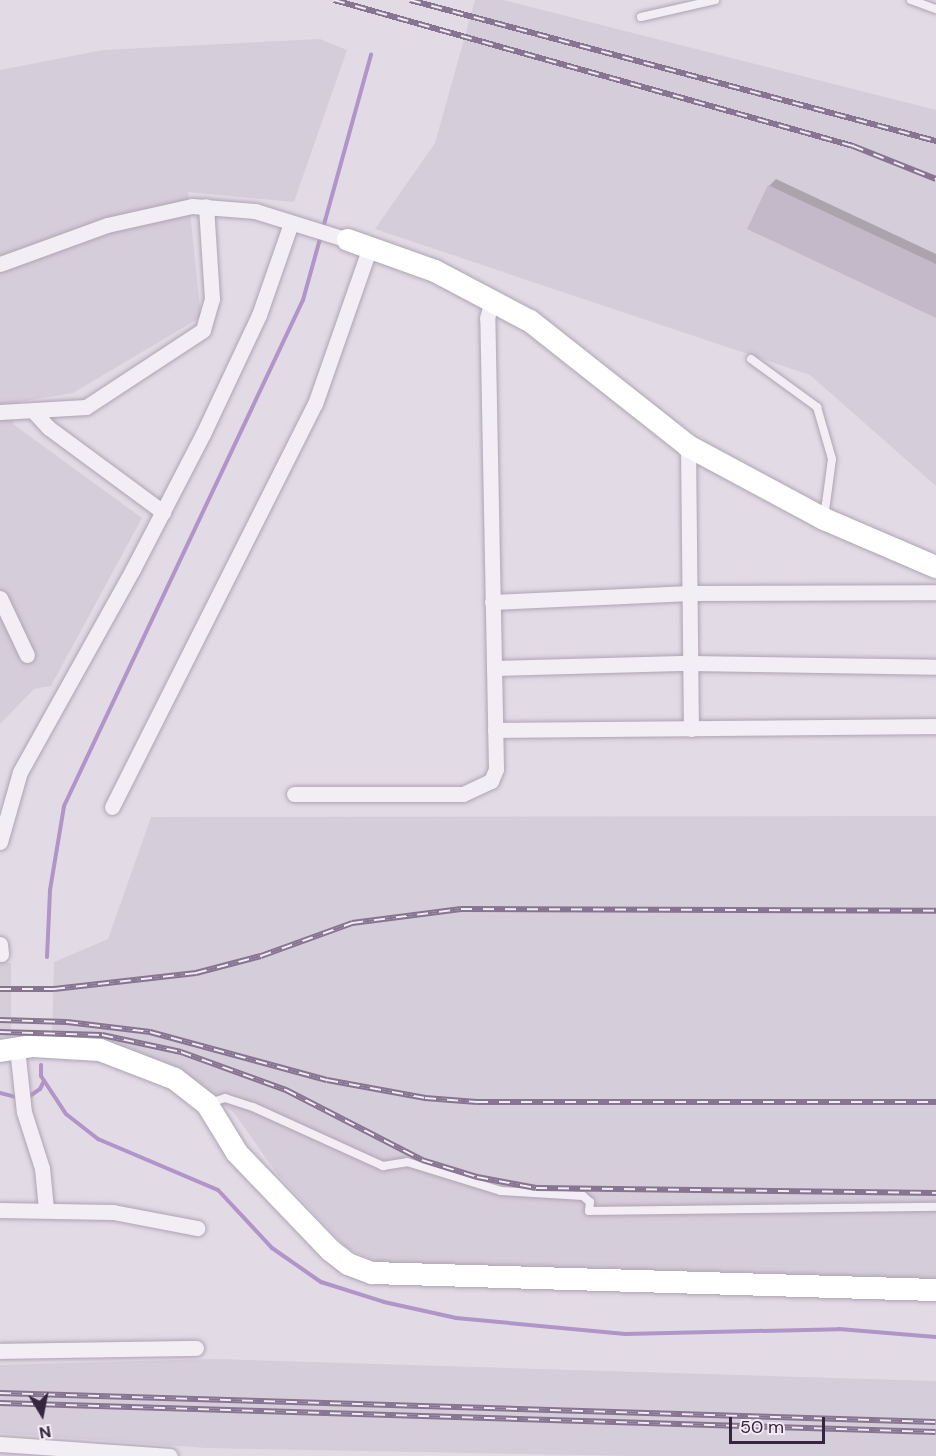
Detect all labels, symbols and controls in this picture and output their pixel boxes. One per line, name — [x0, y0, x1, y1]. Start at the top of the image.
north arrow — [12, 1384, 72, 1444]
scale bar — [732, 1405, 828, 1443]
text: 50 m — [740, 1415, 784, 1439]
text: N — [38, 1421, 53, 1444]

